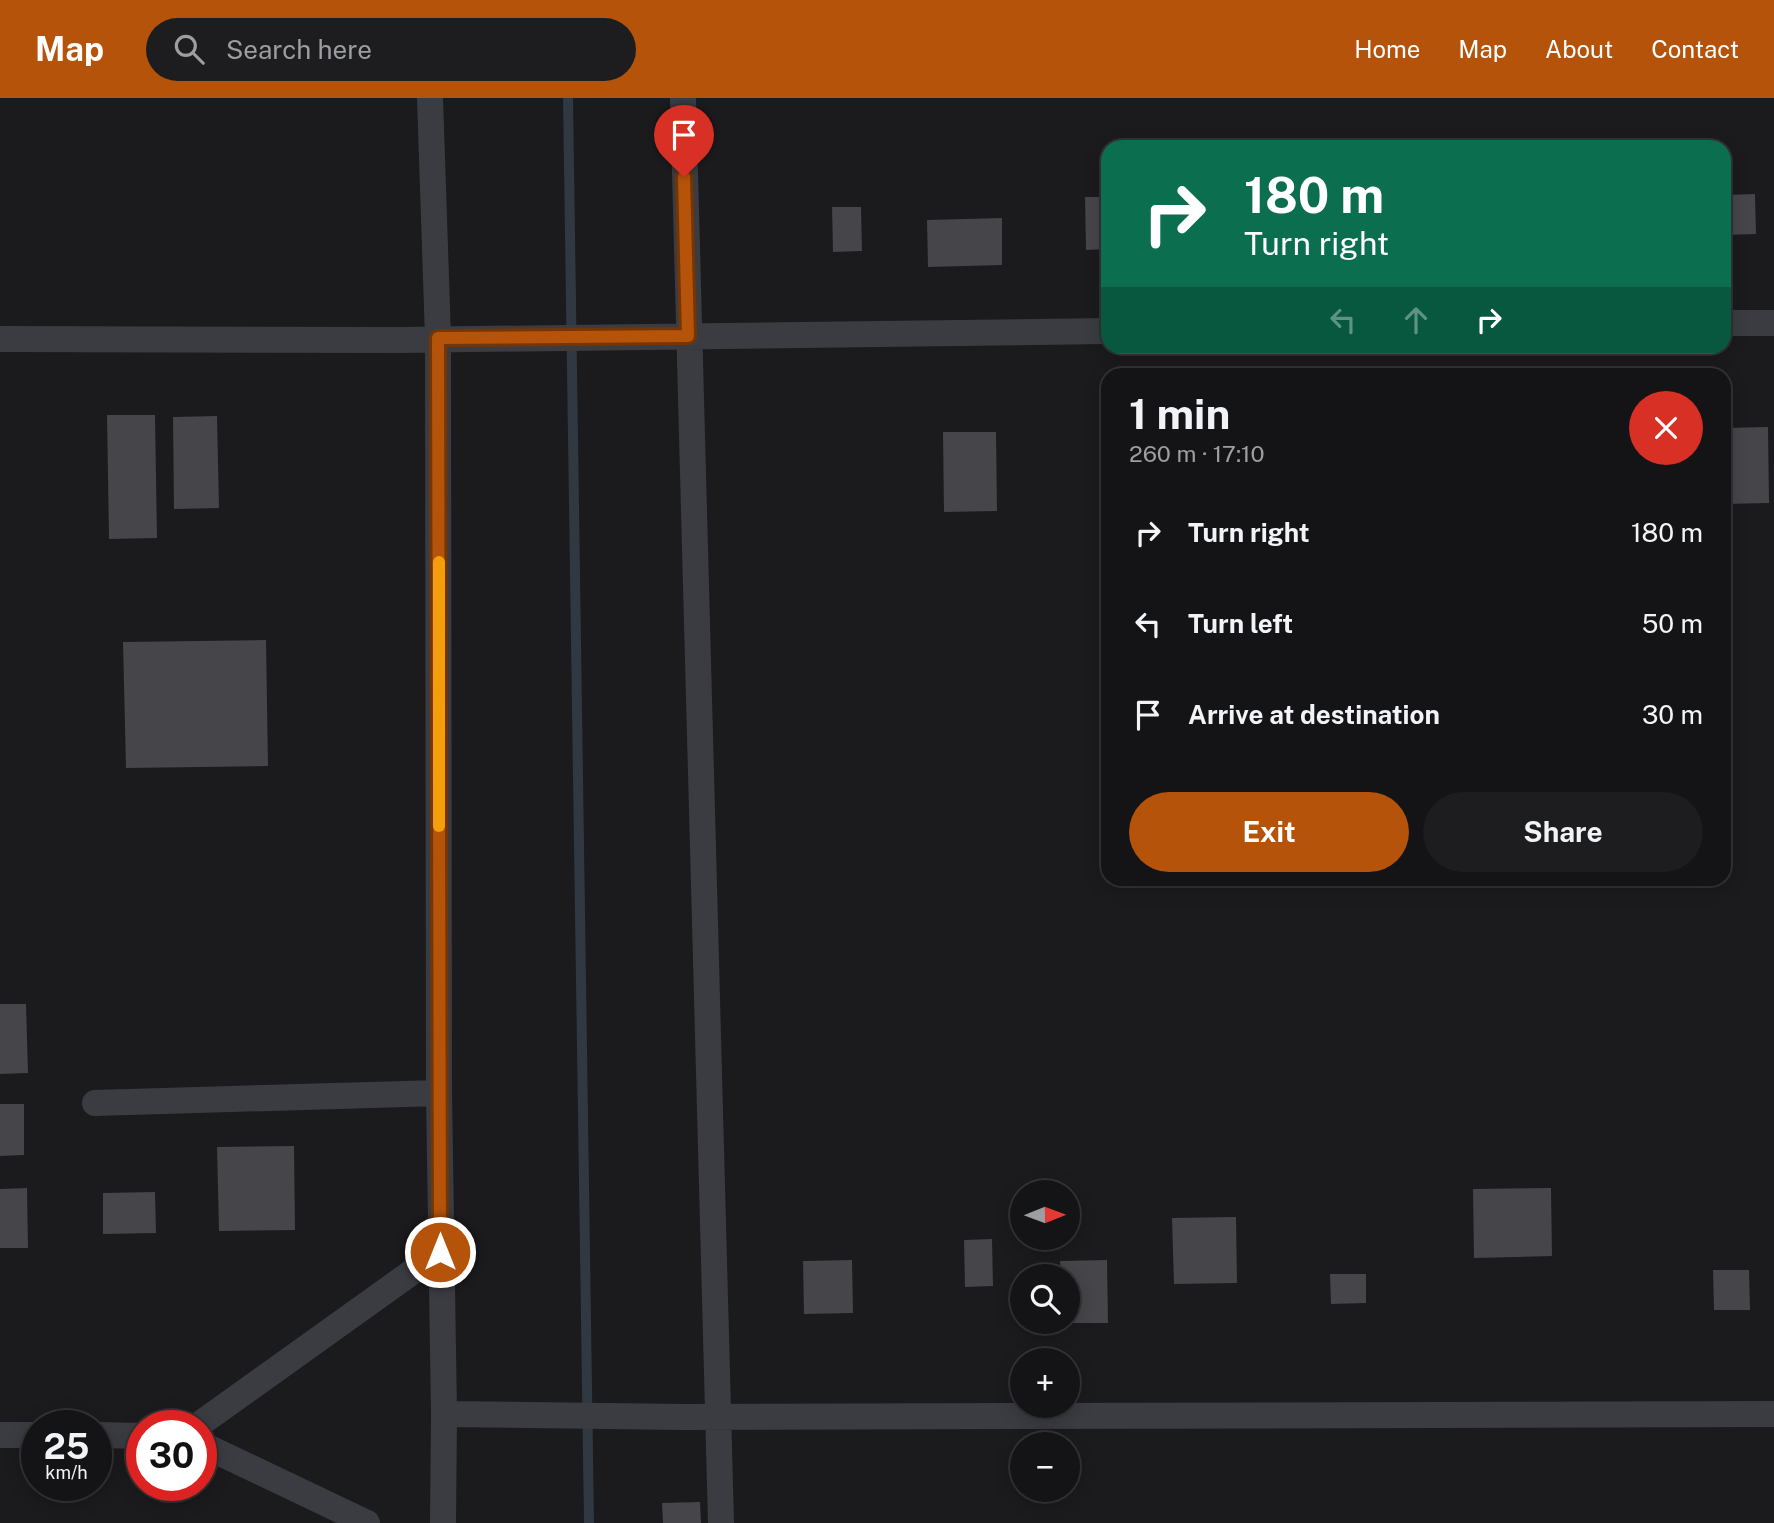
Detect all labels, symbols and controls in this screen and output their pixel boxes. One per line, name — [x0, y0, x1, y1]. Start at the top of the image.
search box — [146, 18, 636, 81]
text: Map — [35, 30, 104, 68]
icon: search — [170, 30, 208, 68]
text: Search here — [226, 34, 372, 65]
text: Home — [1354, 35, 1420, 63]
text: Map — [1458, 35, 1507, 63]
text: About — [1545, 35, 1613, 63]
text: Contact — [1651, 35, 1739, 63]
pin — [654, 105, 714, 177]
icon: arrive — [665, 116, 703, 154]
text: 180 m — [1244, 166, 1384, 224]
icon: right — [1129, 168, 1220, 259]
text: Turn right — [1244, 225, 1389, 262]
icon: left — [1324, 301, 1362, 339]
icon: ahead — [1397, 301, 1435, 339]
icon: right — [1470, 301, 1508, 339]
text: 1 min — [1129, 389, 1230, 438]
button: close — [1629, 391, 1703, 465]
text: 260 m · 17:10 — [1129, 440, 1265, 467]
icon: right — [1129, 514, 1167, 552]
text: Turn right — [1188, 517, 1310, 548]
text: 180 m — [1631, 517, 1703, 548]
icon: left — [1129, 605, 1167, 643]
text: Turn left — [1188, 608, 1293, 639]
text: 50 m — [1642, 608, 1703, 639]
icon: arrive — [1129, 696, 1167, 734]
text: Arrive at destination — [1188, 699, 1440, 730]
text: 30 m — [1642, 699, 1703, 730]
button: Exit — [1129, 792, 1409, 872]
button: Share — [1423, 792, 1703, 872]
north arrow — [1010, 1180, 1080, 1250]
map controls — [1010, 1180, 1080, 1502]
position arrow — [403, 1215, 477, 1289]
button: search — [1010, 1264, 1080, 1334]
button: + — [1010, 1348, 1080, 1418]
speed limit sign: 30 — [126, 1410, 217, 1501]
text: 25 — [44, 1426, 89, 1467]
button: − — [1010, 1432, 1080, 1502]
text: km/h — [45, 1462, 88, 1483]

